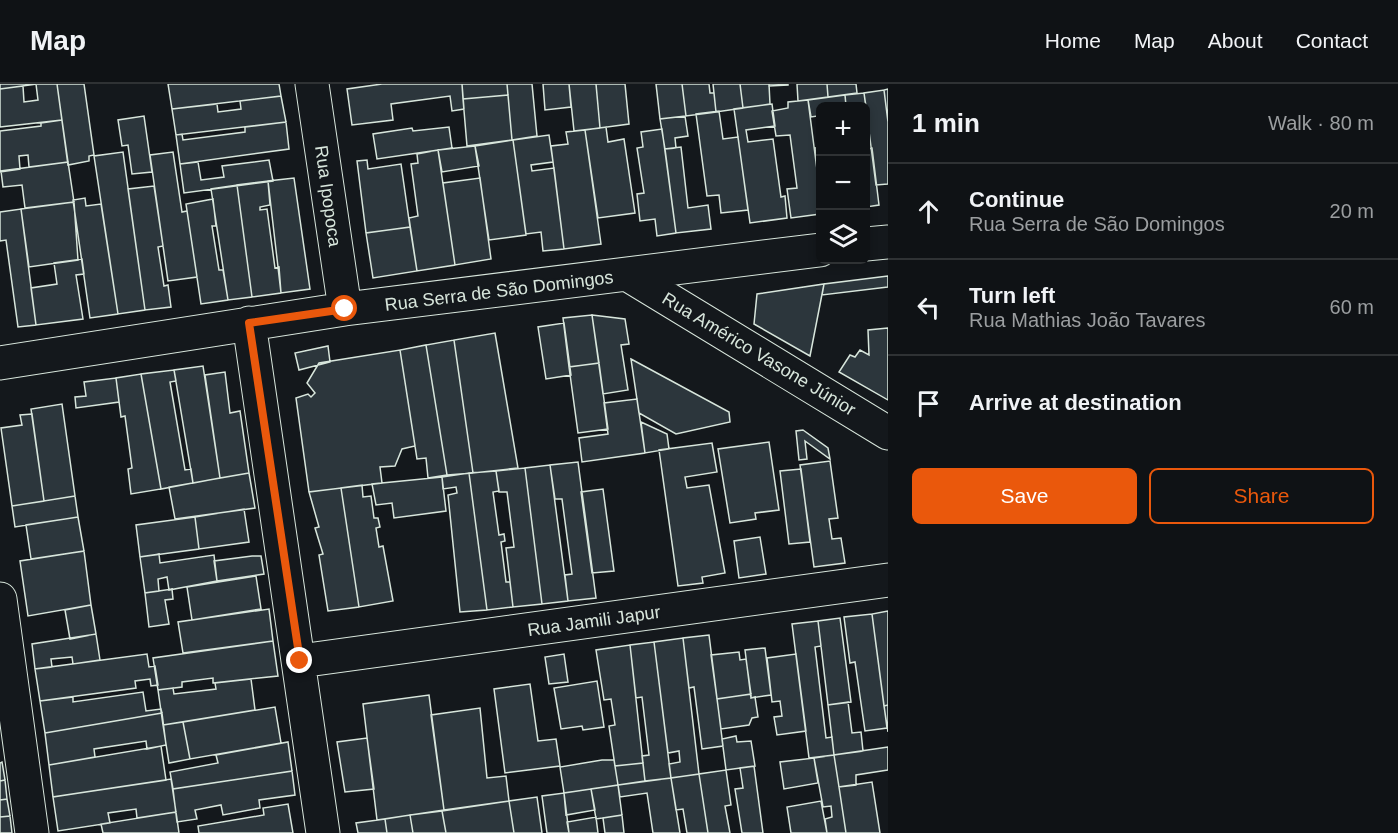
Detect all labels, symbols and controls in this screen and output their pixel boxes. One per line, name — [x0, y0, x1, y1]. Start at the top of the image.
text: Map — [30, 25, 86, 56]
text: Home — [1045, 29, 1101, 52]
text: Map — [1134, 29, 1175, 52]
text: About — [1208, 29, 1263, 52]
text: Contact — [1296, 29, 1368, 52]
map controls — [816, 102, 870, 264]
button: + — [816, 102, 870, 156]
text: 1 min — [912, 108, 980, 138]
text: Walk · 80 m — [1268, 112, 1374, 134]
street label: Rua Ipopoca — [311, 144, 345, 249]
button: − — [816, 156, 870, 210]
text: Continue — [969, 187, 1064, 212]
icon: ahead — [912, 195, 945, 228]
text: 20 m — [1330, 200, 1374, 222]
button: layers — [816, 210, 870, 264]
text: Rua Serra de São Domingos — [969, 213, 1225, 235]
street label: Rua Serra de São Domingos — [384, 267, 614, 315]
text: Turn left — [969, 283, 1055, 308]
street label: Rua Américo Vasone Júnior — [659, 288, 859, 420]
icon: left — [912, 291, 945, 324]
route start — [331, 295, 357, 321]
text: 60 m — [1330, 296, 1374, 318]
text: Rua Mathias João Tavares — [969, 309, 1205, 331]
icon: arrive — [912, 387, 945, 420]
text: Arrive at destination — [969, 390, 1182, 415]
button: Save — [912, 468, 1137, 524]
button: Share — [1149, 468, 1374, 524]
street label: Rua Jamili Japur — [526, 602, 662, 640]
route end — [286, 647, 312, 673]

